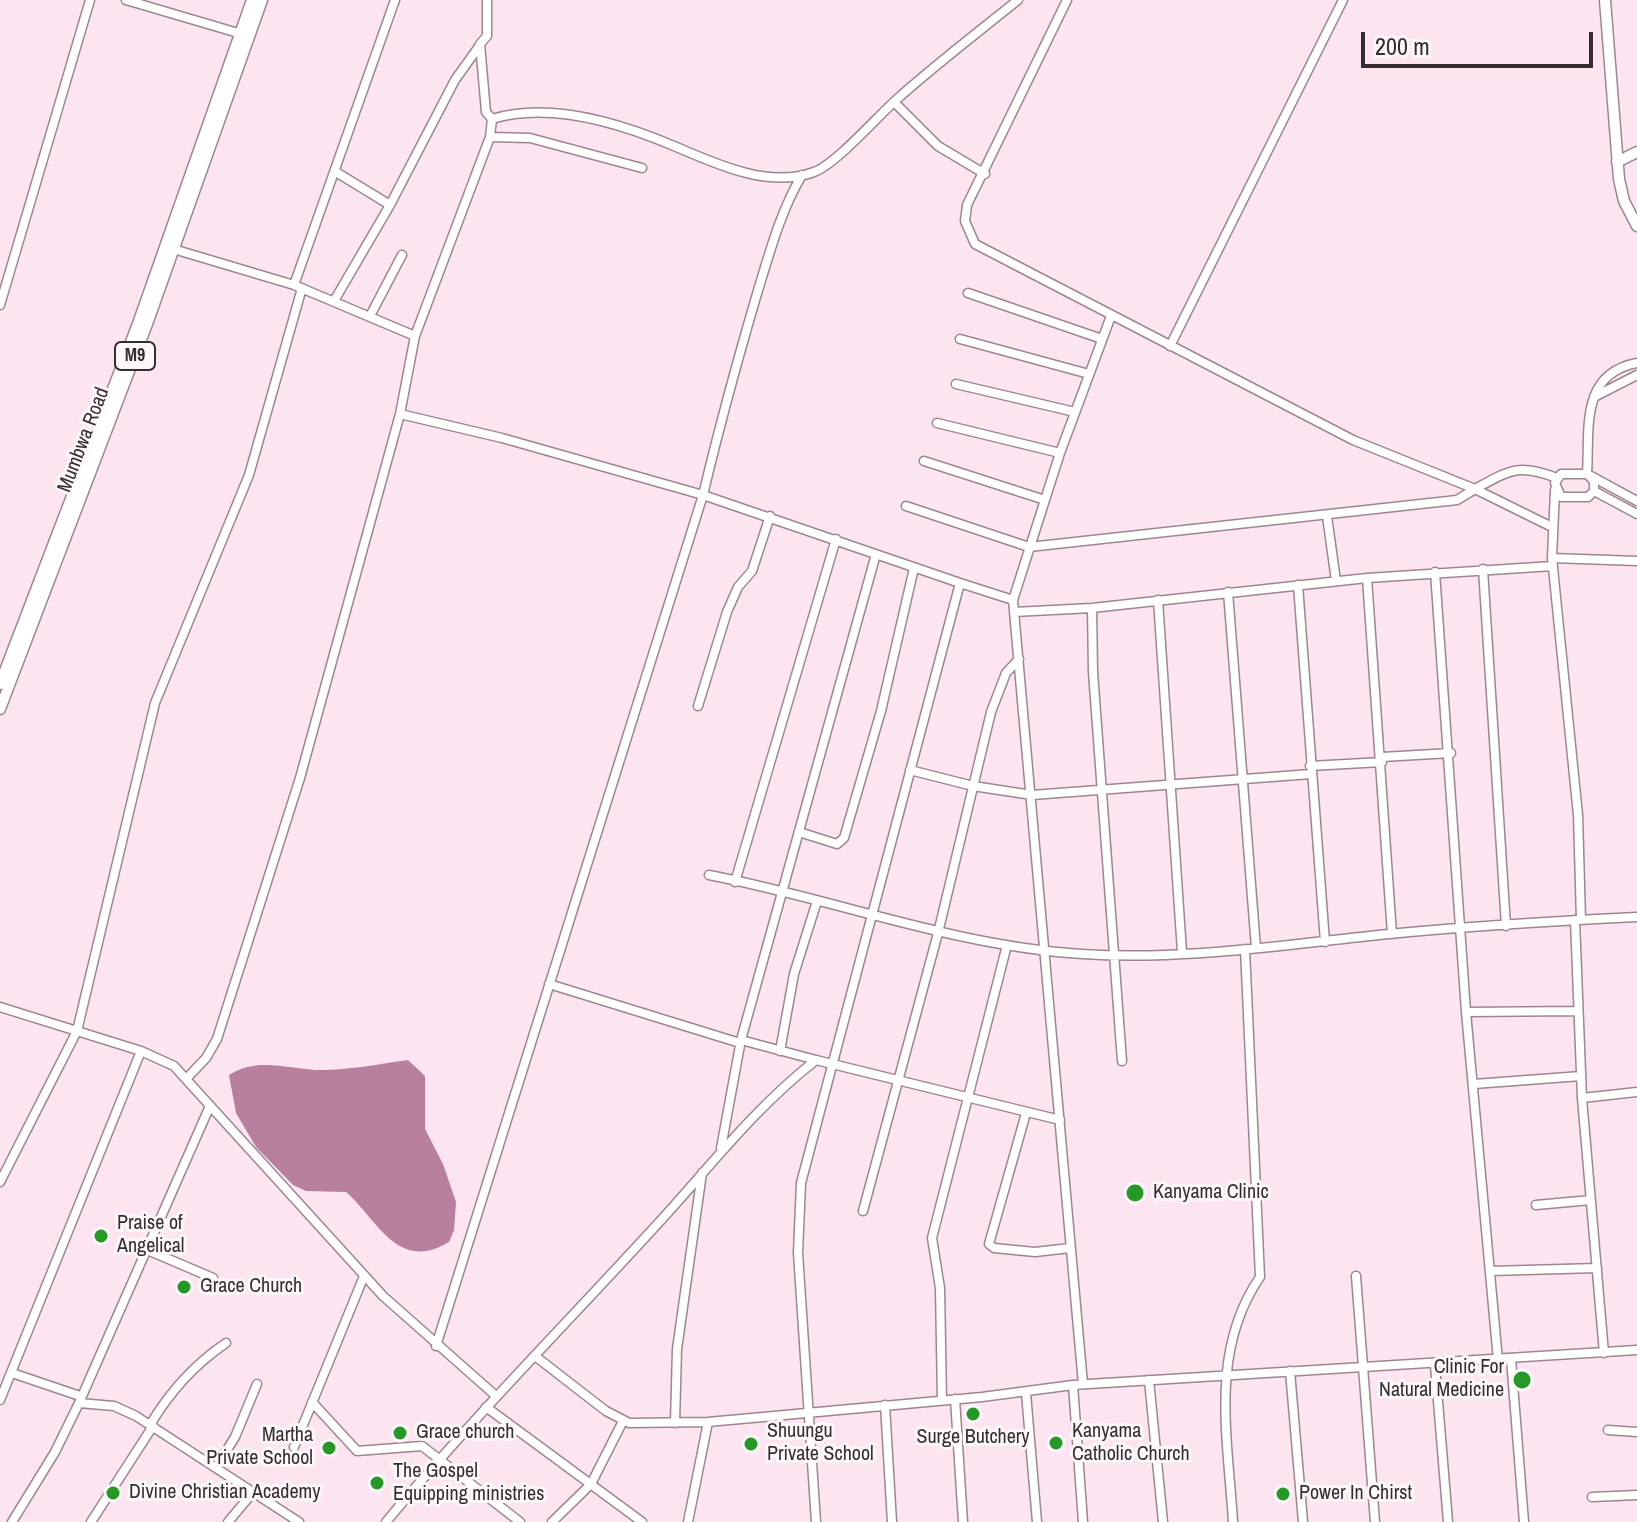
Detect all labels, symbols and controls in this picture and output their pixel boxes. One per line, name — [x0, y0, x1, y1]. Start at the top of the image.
scale bar — [1365, 16, 1597, 66]
text: 200 m — [1375, 30, 1430, 62]
road number: M9 — [115, 342, 155, 370]
street label: Mumbwa Road — [53, 384, 115, 496]
place label: Kanyama Clinic — [1153, 1181, 1269, 1205]
marker: Kanyama Clinic — [1124, 1182, 1146, 1204]
place label: Praise of Angelical — [117, 1212, 184, 1259]
marker: Praise of Angelical — [92, 1227, 110, 1245]
place label: Grace Church — [200, 1275, 302, 1299]
marker: Grace Church — [175, 1278, 193, 1296]
place label: Clinic For Natural Medicine — [1379, 1356, 1504, 1403]
marker: Clinic For Natural Medicine — [1511, 1369, 1533, 1391]
marker: Surge Butchery — [964, 1405, 982, 1423]
place label: Shuungu Private School — [767, 1420, 874, 1467]
place label: Kanyama Catholic Church — [1072, 1420, 1190, 1467]
place label: Grace church — [416, 1421, 514, 1445]
place label: Martha Private School — [206, 1424, 313, 1471]
marker: Grace church — [391, 1424, 409, 1442]
place label: Surge Butchery — [916, 1426, 1030, 1450]
marker: Kanyama Catholic Church — [1047, 1434, 1065, 1452]
marker: Shuungu Private School — [742, 1435, 760, 1453]
marker: Martha Private School — [320, 1439, 338, 1457]
place label: The Gospel Equipping ministries — [393, 1460, 544, 1507]
marker: The Gospel Equipping ministries — [368, 1474, 386, 1492]
place label: Divine Christian Academy — [129, 1481, 320, 1505]
place label: Power In Chirst — [1299, 1482, 1412, 1506]
marker: Divine Christian Academy — [104, 1484, 122, 1502]
marker: Power In Chirst — [1274, 1485, 1292, 1503]

